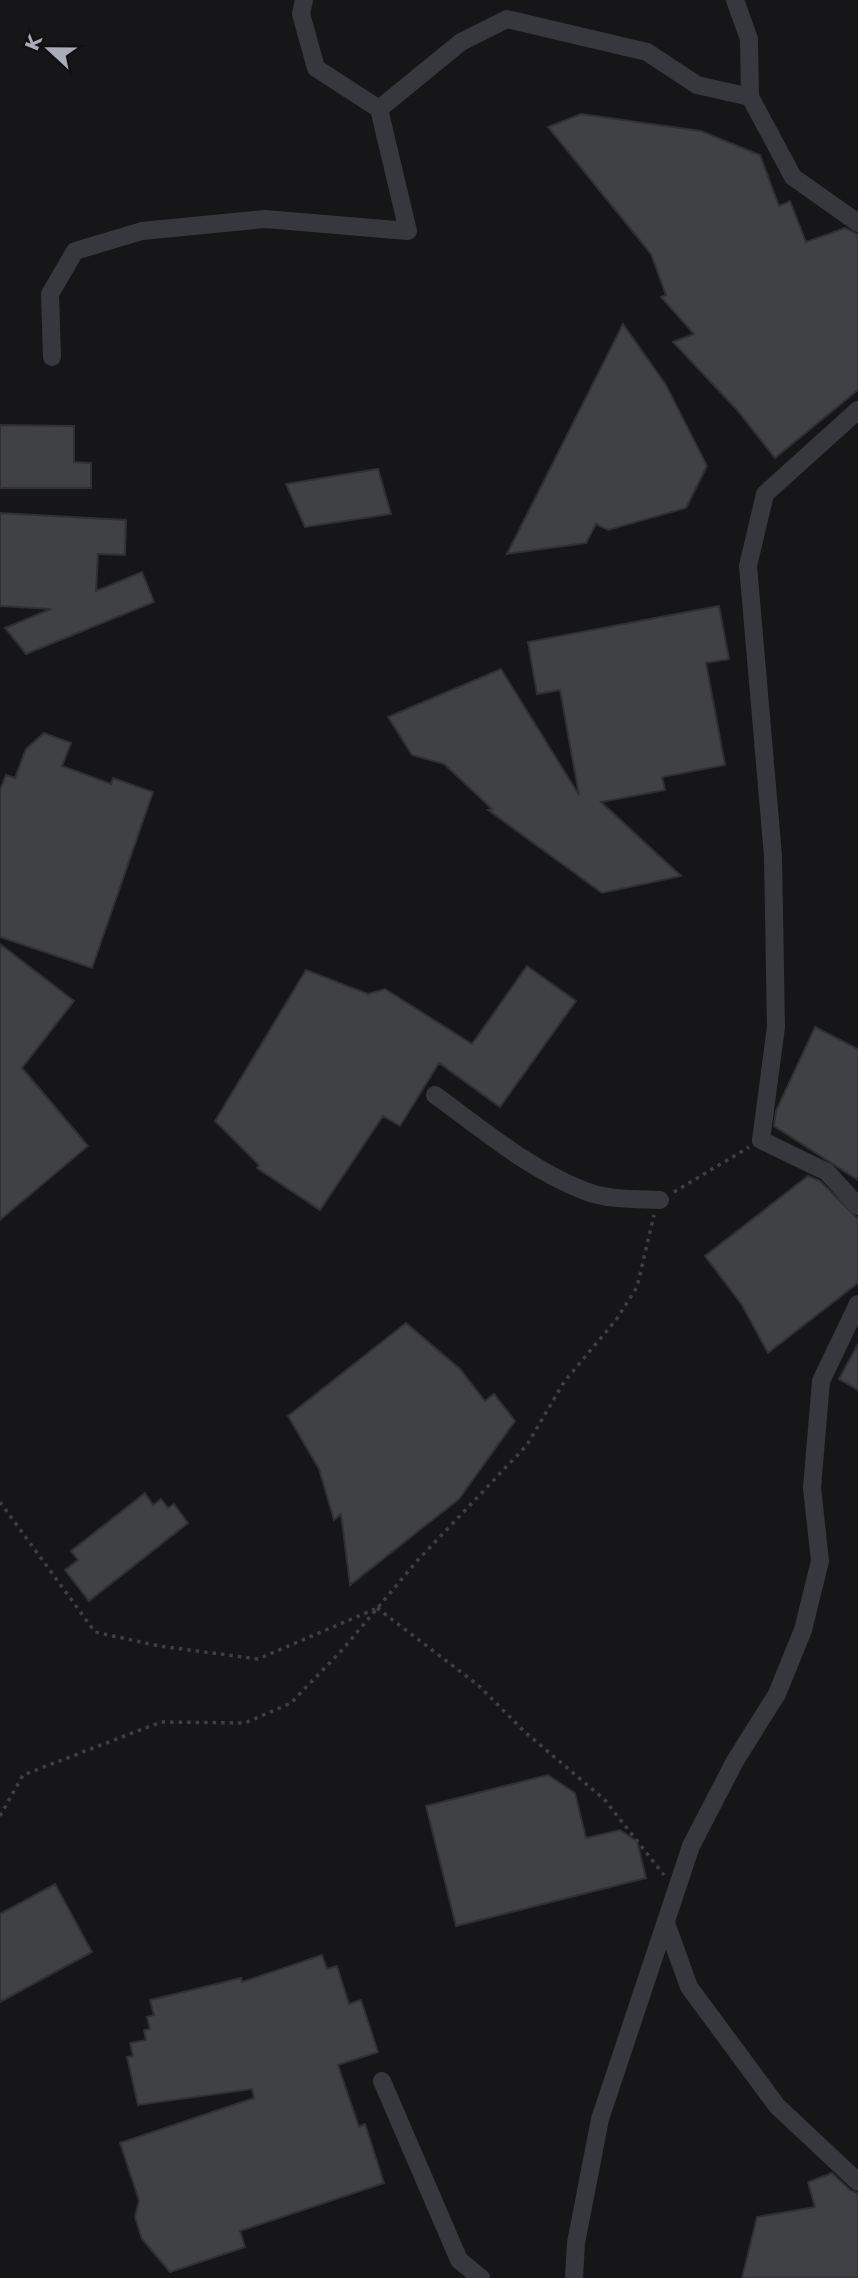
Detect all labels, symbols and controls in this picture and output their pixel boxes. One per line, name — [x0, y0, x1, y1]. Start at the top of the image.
north arrow — [14, 14, 84, 84]
text: K — [20, 31, 47, 54]

